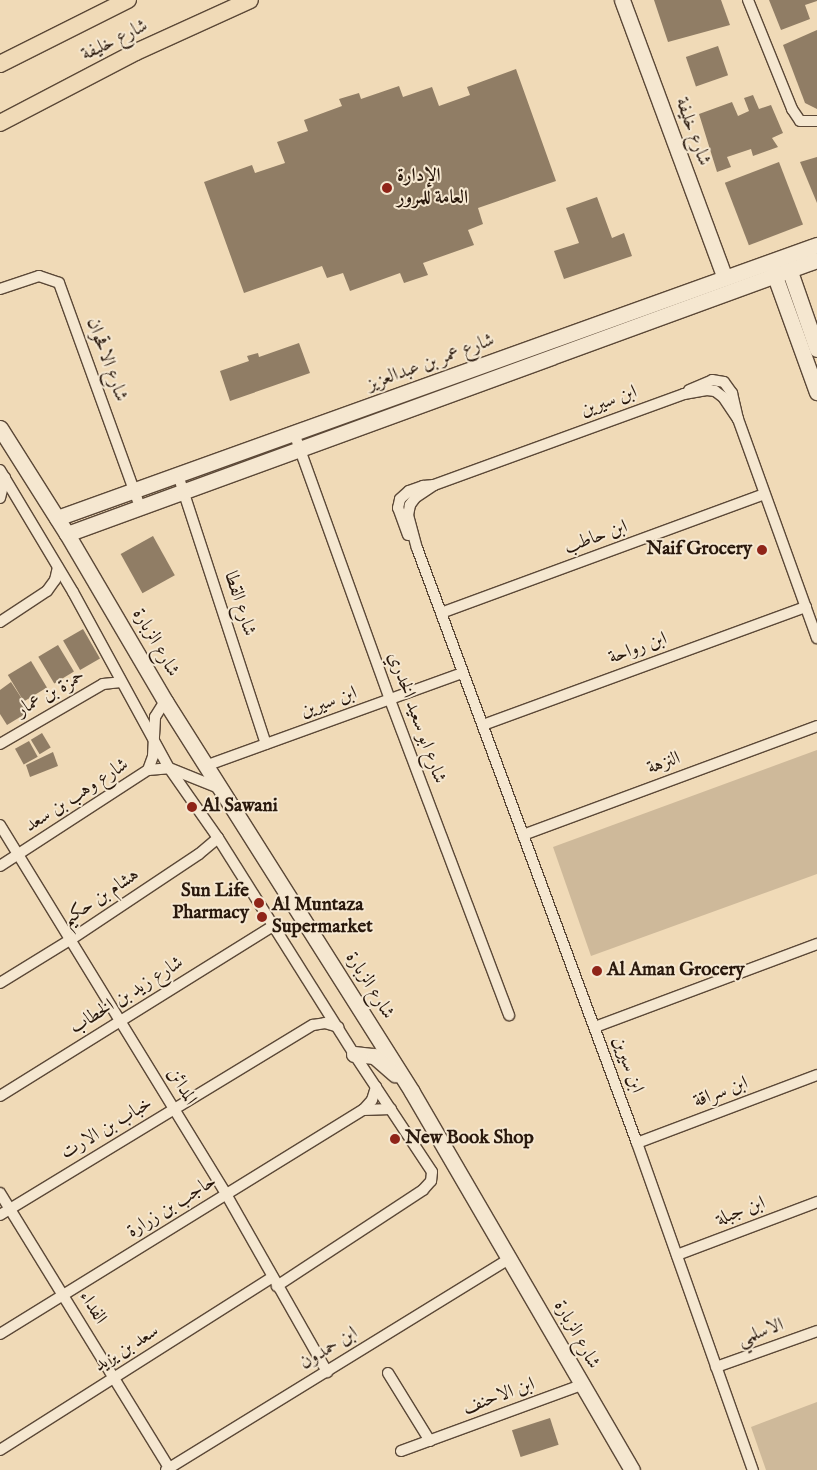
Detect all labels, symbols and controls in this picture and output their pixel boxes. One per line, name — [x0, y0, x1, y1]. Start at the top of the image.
street label: شارع خليفة — [78, 15, 152, 67]
street label: شارع خليفة — [669, 95, 715, 169]
place label: الإدارة العامة للمرور — [397, 166, 468, 210]
marker: الإدارة العامة للمرور — [381, 182, 393, 194]
street label: شارع الاقحوان — [80, 315, 132, 405]
street label: شارع عمر بن عبدالعزيز — [364, 329, 498, 397]
street label: ابن سيرين — [578, 381, 640, 423]
street label: ابن حاطب — [561, 516, 631, 560]
place label: Naif Grocery — [646, 539, 752, 561]
marker: Naif Grocery — [756, 544, 768, 556]
street label: شارع القطا — [218, 569, 260, 639]
street label: شارع الزبارة — [126, 605, 184, 681]
street label: ابن رواحة — [606, 628, 670, 670]
street label: شارع ابو سعيد الخدري — [382, 649, 450, 787]
street label: حمزة بن عمار — [13, 665, 89, 723]
street label: ابن سيرين — [298, 682, 360, 724]
street label: النزهة — [644, 748, 684, 780]
street label: شارع وهب بن سعد — [21, 754, 133, 838]
place label: Al Sawani — [202, 796, 278, 818]
marker: Al Sawani — [186, 801, 198, 813]
street label: هشام بن حكيم — [58, 864, 144, 932]
place label: Sun Life Pharmacy — [172, 881, 249, 925]
place label: Al Muntaza Supermarket — [272, 895, 373, 939]
marker: Sun Life Pharmacy — [253, 897, 265, 909]
marker: Al Muntaza Supermarket — [256, 911, 268, 923]
street label: شارع الزبارة — [339, 948, 399, 1024]
street label: شارع زيد بن الخطاب — [66, 952, 188, 1040]
place label: Al Aman Grocery — [607, 960, 745, 982]
marker: Al Aman Grocery — [591, 965, 603, 977]
street label: ابن سيرين — [606, 1034, 648, 1096]
street label: المدائن — [161, 1064, 201, 1110]
street label: ابن سراقة — [691, 1072, 751, 1114]
street label: خباب بن الارت — [57, 1093, 157, 1165]
place label: New Book Shop — [405, 1128, 534, 1150]
marker: New Book Shop — [389, 1133, 401, 1145]
street label: حاجب بن زرارة — [123, 1170, 221, 1244]
street label: ابن جبلة — [713, 1192, 769, 1232]
street label: الفداء — [73, 1287, 111, 1329]
street label: شارع الزبارة — [548, 1297, 604, 1373]
street label: الاسلمي — [735, 1314, 787, 1352]
street label: سعد بن يزيد — [90, 1320, 164, 1378]
street label: ابن حمدون — [296, 1322, 362, 1376]
street label: ابن الاحنف — [460, 1373, 538, 1421]

